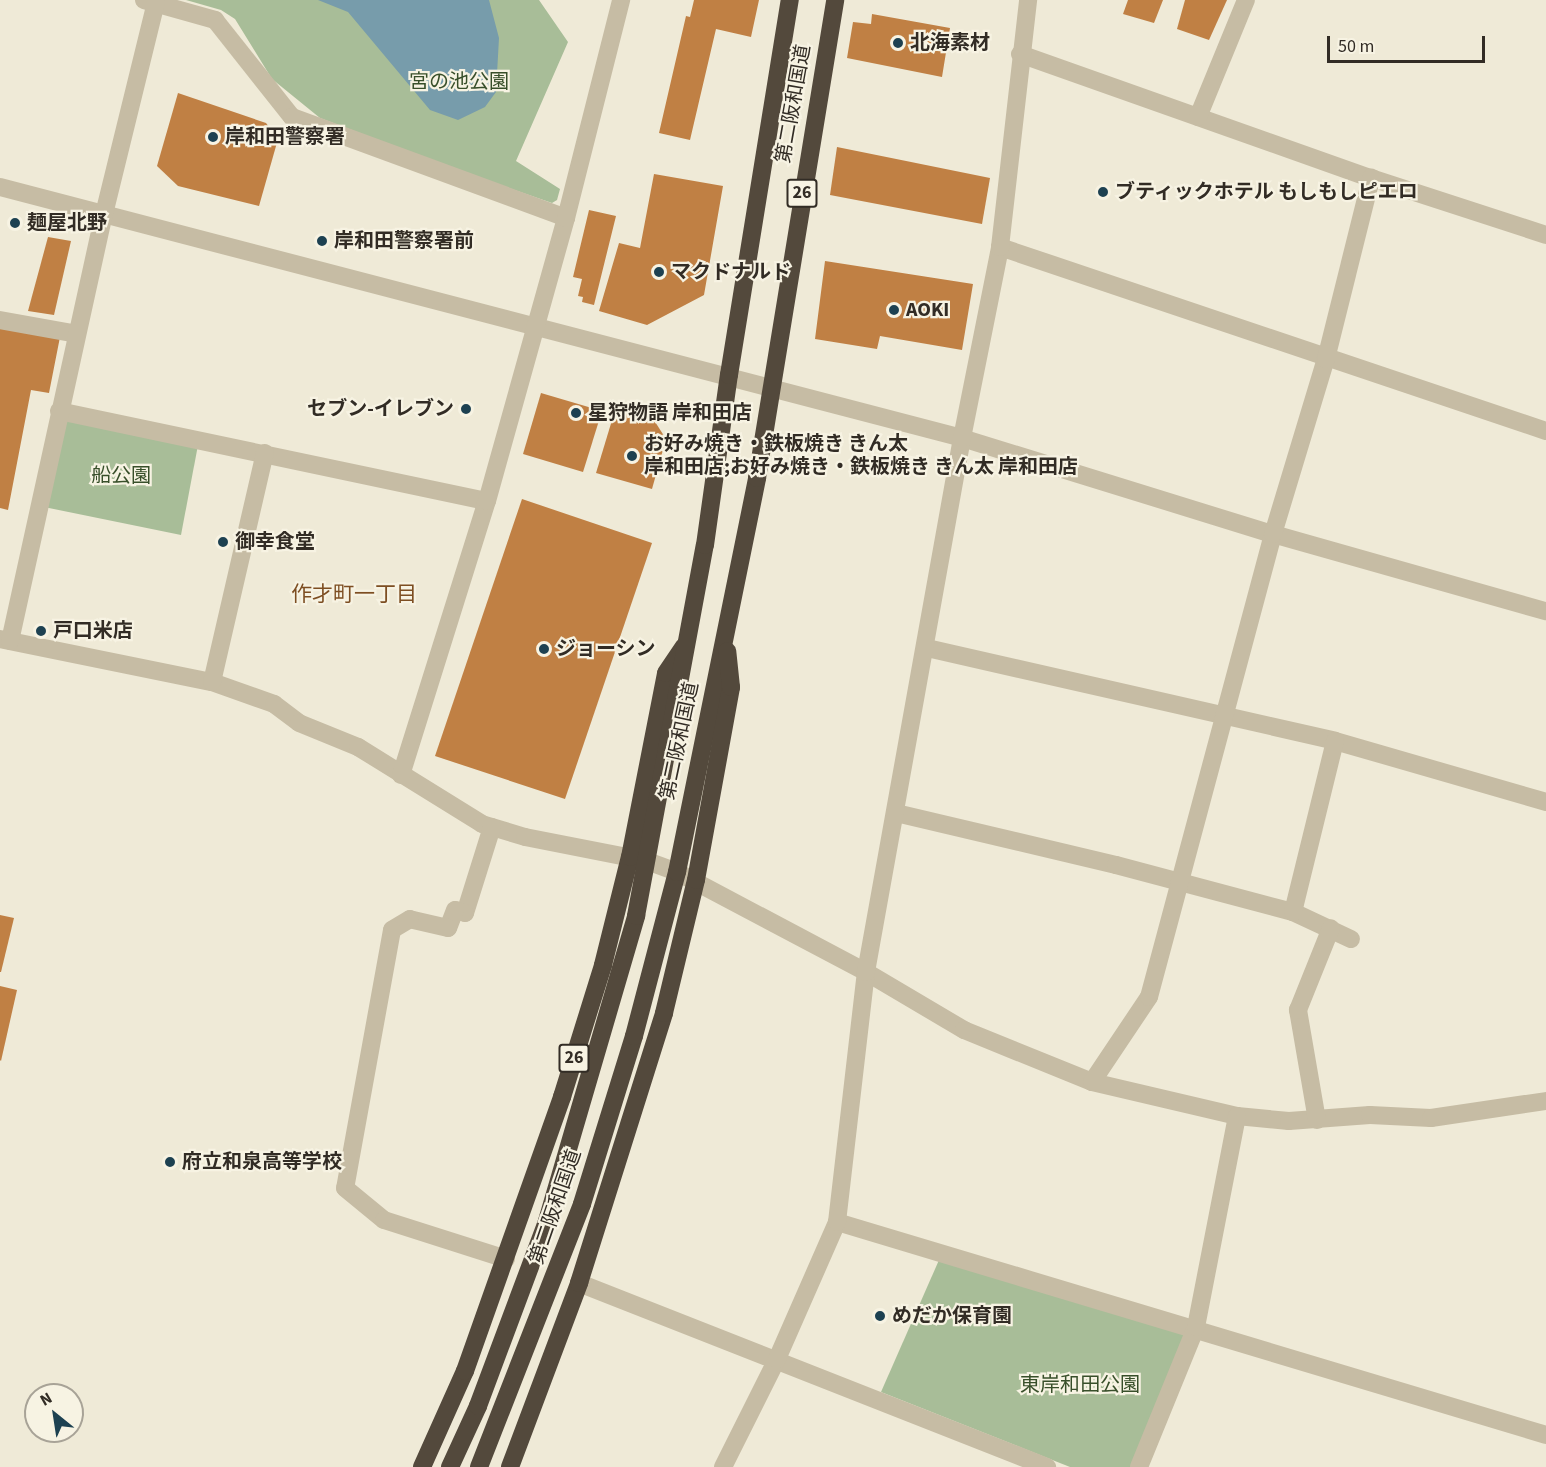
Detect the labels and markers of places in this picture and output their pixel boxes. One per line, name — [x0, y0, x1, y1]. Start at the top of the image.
place label: 北海素材 — [910, 31, 990, 55]
marker: 北海素材 — [891, 36, 905, 50]
place label: 岸和田警察署 — [225, 125, 345, 149]
marker: 岸和田警察署 — [206, 130, 220, 144]
place label: ブティックホテル もしもしピエロ — [1115, 180, 1419, 204]
marker: ブティックホテル もしもしピエロ — [1096, 185, 1110, 199]
place label: 麺屋北野 — [27, 211, 107, 235]
marker: 麺屋北野 — [8, 216, 22, 230]
place label: 岸和田警察署前 — [334, 229, 474, 253]
marker: 岸和田警察署前 — [315, 234, 329, 248]
place label: マクドナルド — [671, 260, 791, 284]
marker: マクドナルド — [652, 265, 666, 279]
place label: AOKI — [906, 298, 949, 322]
marker: AOKI — [887, 303, 901, 317]
place label: セブン-イレブン — [307, 397, 454, 421]
place label: 星狩物語 岸和田店 — [588, 401, 752, 425]
marker: セブン-イレブン — [459, 402, 473, 416]
marker: 星狩物語 岸和田店 — [569, 406, 583, 420]
place label: お好み焼き・鉄板焼き きん太 岸和田店;お好み焼き・鉄板焼き きん太 岸和田店 — [644, 432, 1078, 479]
marker: お好み焼き・鉄板焼き きん太 岸和田店;お好み焼き・鉄板焼き きん太 岸和田店 — [625, 449, 639, 463]
place label: 御幸食堂 — [235, 530, 315, 554]
marker: 御幸食堂 — [216, 535, 230, 549]
place label: 戸口米店 — [53, 619, 133, 643]
marker: 戸口米店 — [34, 624, 48, 638]
place label: ジョーシン — [556, 637, 656, 661]
marker: ジョーシン — [537, 642, 551, 656]
place label: 府立和泉高等学校 — [182, 1150, 342, 1174]
marker: 府立和泉高等学校 — [163, 1155, 177, 1169]
place label: めだか保育園 — [892, 1304, 1012, 1328]
marker: めだか保育園 — [873, 1309, 887, 1323]

